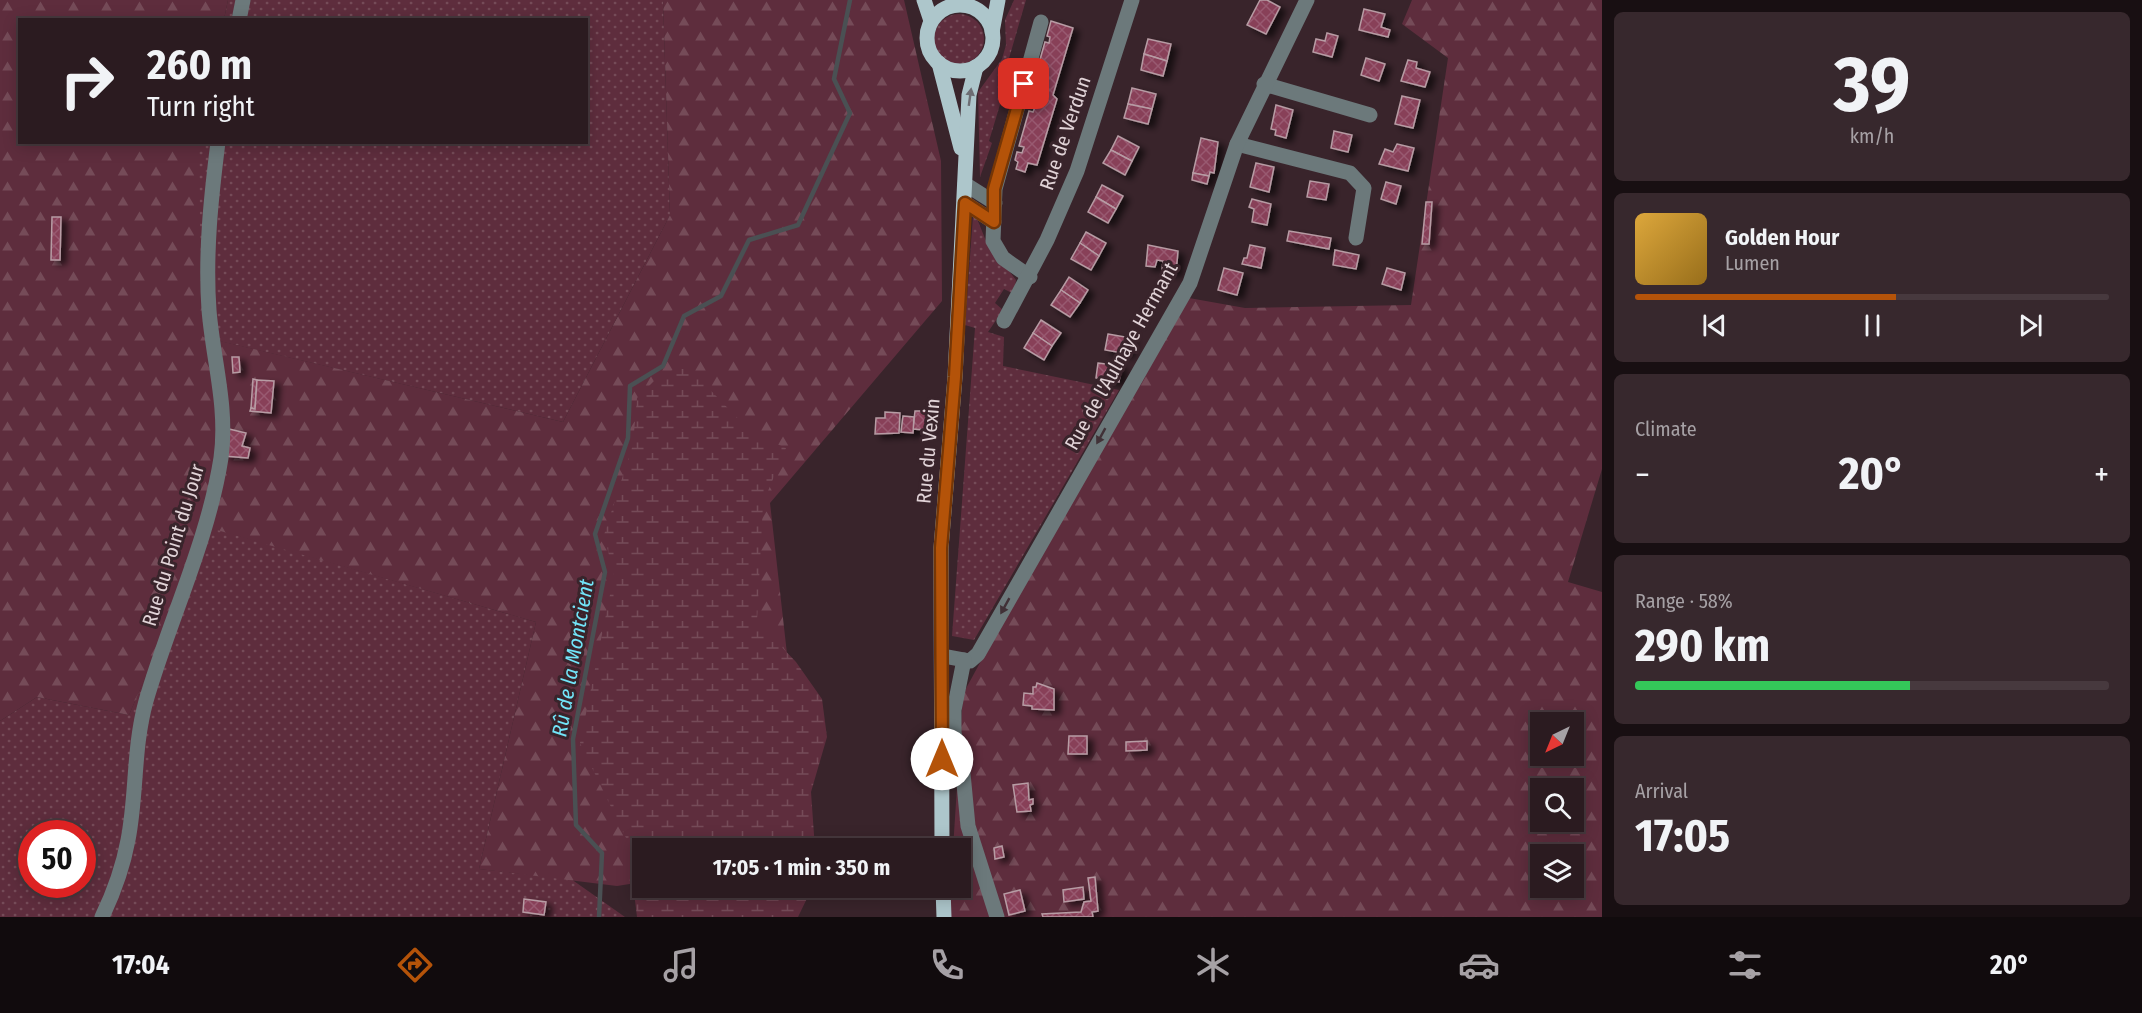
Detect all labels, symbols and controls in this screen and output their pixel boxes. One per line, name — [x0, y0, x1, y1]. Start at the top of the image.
text: 39 — [1834, 38, 1910, 132]
text: 260 m — [147, 40, 252, 90]
icon: right — [48, 42, 126, 120]
pin — [998, 58, 1049, 109]
icon: arrive — [1007, 67, 1040, 100]
street label: Rue de Verdun — [1034, 73, 1096, 193]
one-way arrow — [965, 87, 975, 106]
text: Turn right — [147, 91, 255, 123]
text: km/h — [1850, 124, 1894, 148]
text: Golden Hour — [1725, 224, 1839, 251]
text: Lumen — [1725, 251, 1780, 275]
street label: Rue de l'Aulnaye Hermant — [1059, 258, 1183, 454]
icon: previous — [1698, 309, 1731, 342]
icon: pause — [1856, 309, 1889, 342]
icon: next — [2014, 309, 2047, 342]
street label: Rue du Vexin — [911, 397, 945, 505]
text: Climate — [1635, 417, 1697, 441]
one-way arrow — [1096, 428, 1106, 445]
text: 20° — [1839, 447, 1905, 501]
text: − — [1635, 455, 1650, 495]
text: + — [2094, 455, 2109, 495]
street label: Rue du Point du Jour — [137, 461, 209, 629]
water label: Rû de la Montcient — [546, 577, 600, 739]
text: Range · 58% — [1635, 589, 1733, 613]
one-way arrow — [1000, 598, 1010, 615]
text: 290 km — [1635, 619, 1770, 673]
north arrow — [1530, 712, 1584, 766]
map controls — [1530, 712, 1584, 898]
position arrow — [910, 727, 974, 791]
button: search — [1530, 778, 1584, 832]
text: Arrival — [1635, 779, 1688, 803]
text: 17:05 — [1635, 809, 1730, 863]
speed limit sign: 50 — [18, 820, 96, 898]
button: layers — [1530, 844, 1584, 898]
text: 17:05 · 1 min · 350 m — [713, 854, 890, 881]
icon: directions — [394, 944, 436, 986]
icon: music — [660, 944, 702, 986]
icon: phone — [926, 944, 968, 986]
icon: climate — [1192, 944, 1234, 986]
icon: car — [1458, 944, 1500, 986]
icon: filters — [1724, 944, 1766, 986]
text: 17:04 — [112, 949, 170, 981]
text: 20° — [1990, 949, 2030, 981]

